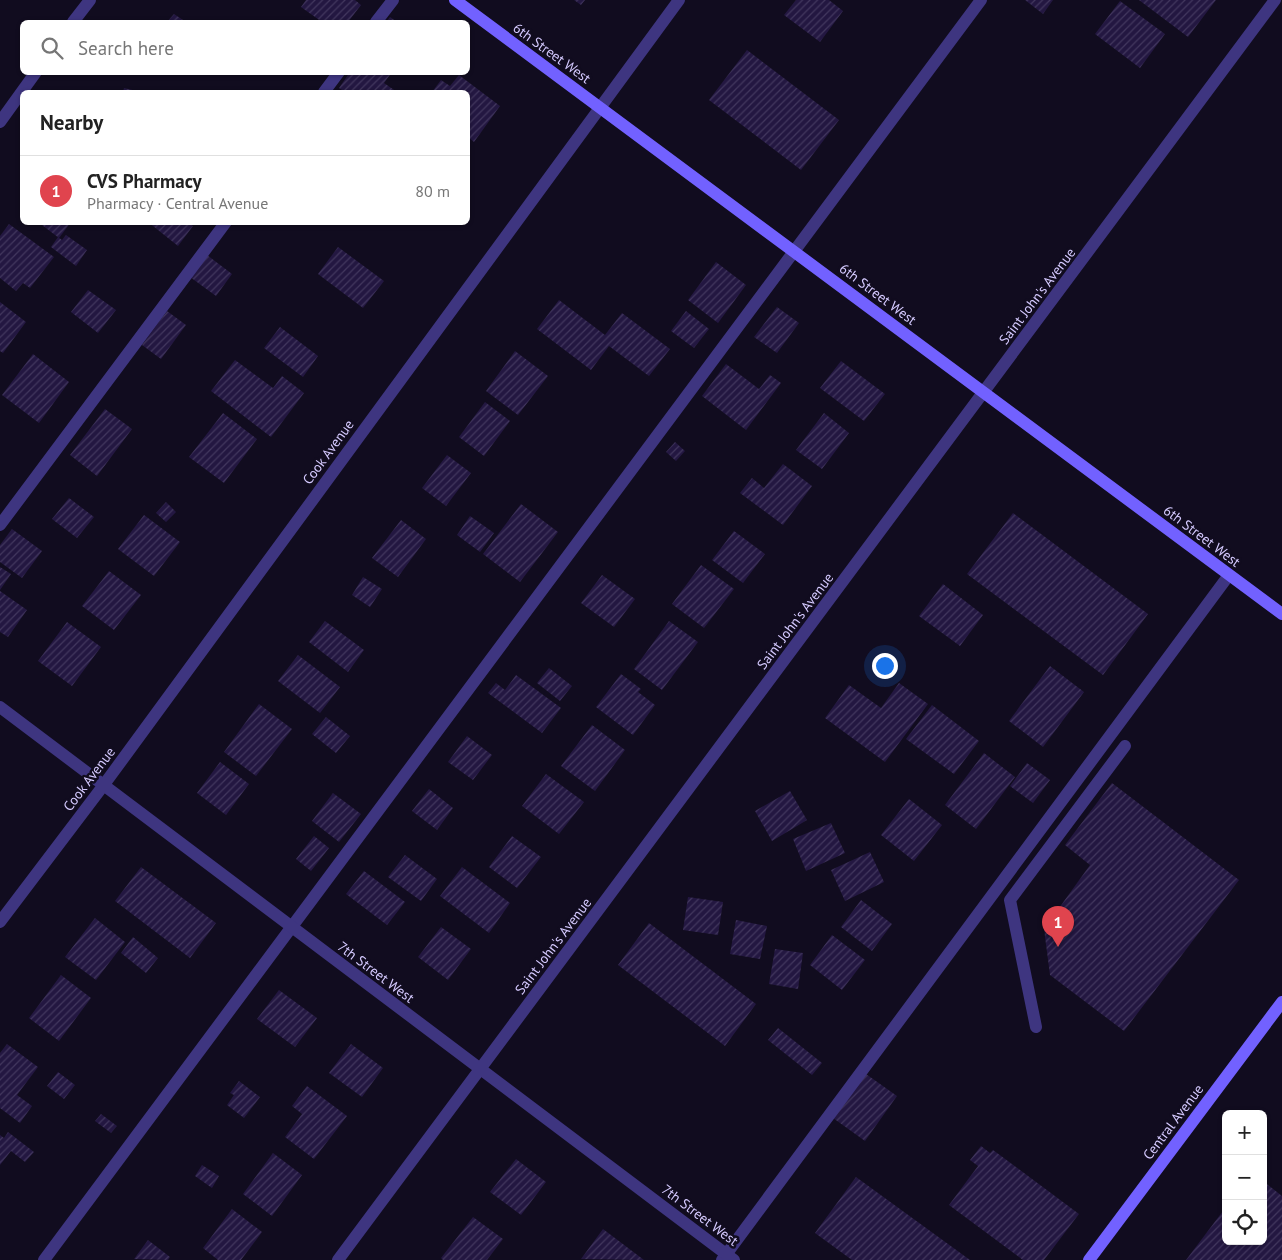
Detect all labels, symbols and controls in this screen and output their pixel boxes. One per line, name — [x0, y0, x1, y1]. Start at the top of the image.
street label: 6th Street West — [510, 19, 595, 87]
search box — [20, 20, 470, 75]
icon: search — [38, 34, 66, 62]
text: Search here — [78, 36, 174, 60]
text: Nearby — [40, 109, 103, 136]
text: CVS Pharmacy — [87, 169, 202, 193]
text: 1 — [51, 181, 61, 201]
text: 80 m — [415, 181, 450, 201]
text: Pharmacy · Central Avenue — [87, 193, 268, 213]
street label: Saint John's Avenue — [995, 244, 1079, 348]
street label: 6th Street West — [836, 259, 920, 329]
street label: Cook Avenue — [298, 416, 358, 488]
street label: 6th Street West — [1160, 501, 1244, 571]
street label: Saint John's Avenue — [753, 569, 837, 673]
your location — [872, 653, 898, 679]
street label: Cook Avenue — [59, 743, 119, 815]
street label: Saint John's Avenue — [511, 894, 595, 998]
pin: 1 — [1042, 906, 1074, 947]
street label: 7th Street West — [334, 937, 418, 1007]
street label: Central Avenue — [1139, 1081, 1207, 1163]
map controls — [1222, 1110, 1267, 1245]
button: + — [1222, 1110, 1267, 1155]
button: − — [1222, 1155, 1267, 1200]
street label: 7th Street West — [658, 1180, 742, 1250]
button: locate — [1222, 1200, 1267, 1245]

